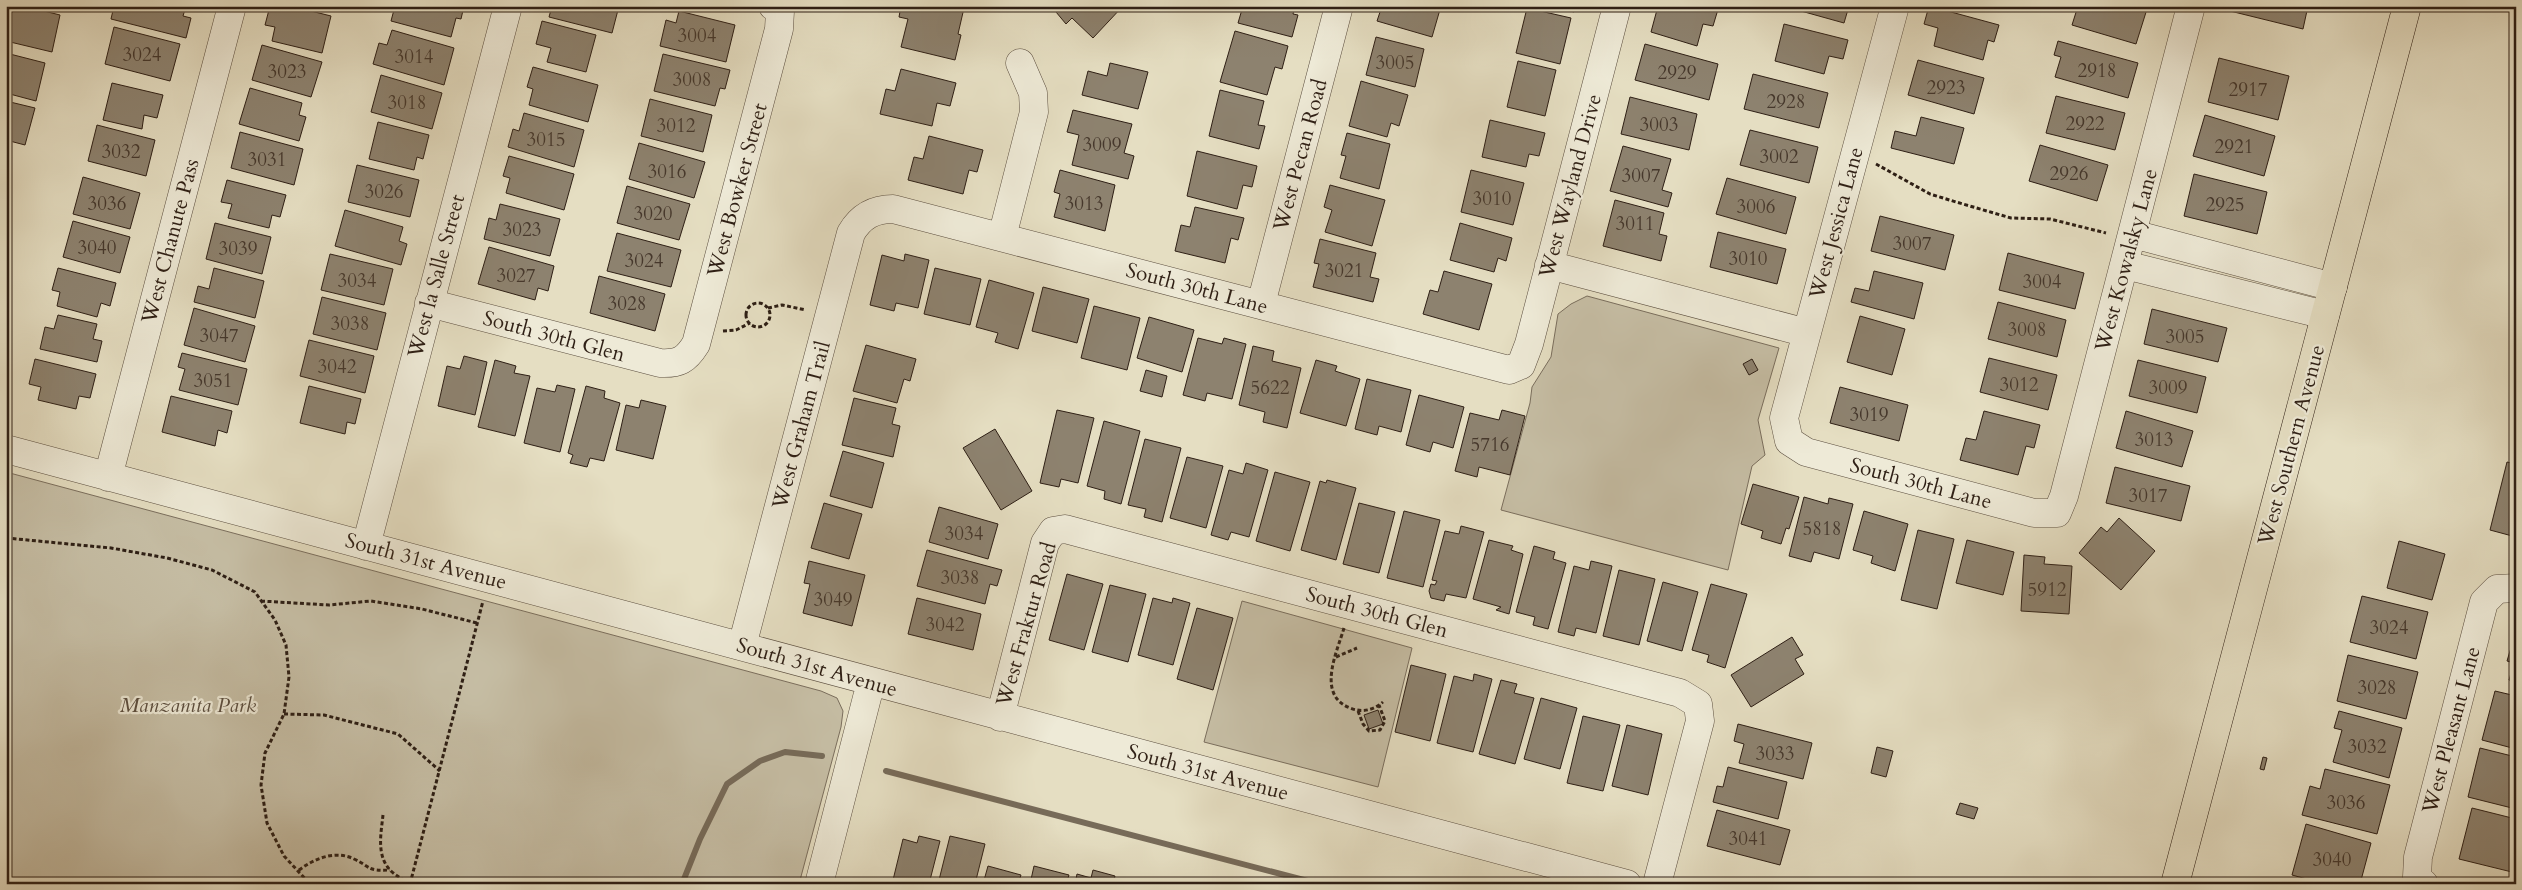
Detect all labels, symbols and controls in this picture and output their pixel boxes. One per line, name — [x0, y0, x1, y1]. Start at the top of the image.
house number: 3004 — [678, 23, 717, 49]
house number: 3024 — [123, 42, 162, 68]
house number: 3014 — [395, 44, 434, 70]
house number: 3005 — [1376, 50, 1414, 76]
house number: 2918 — [2078, 58, 2116, 84]
house number: 3023 — [268, 59, 306, 85]
house number: 2929 — [1658, 60, 1697, 86]
house number: 3008 — [673, 67, 711, 93]
house number: 2923 — [1927, 75, 1965, 101]
street label: West Pecan Road — [1266, 76, 1335, 235]
house number: 2917 — [2229, 77, 2268, 103]
house number: 2928 — [1767, 89, 1805, 115]
house number: 3018 — [388, 90, 426, 116]
street label: West Wayland Drive — [1532, 91, 1609, 282]
street label: West Bowker Street — [700, 100, 775, 281]
house number: 2922 — [2066, 111, 2105, 137]
house number: 3003 — [1640, 112, 1678, 138]
house number: 3012 — [657, 113, 696, 139]
house number: 3015 — [527, 127, 565, 153]
house number: 3009 — [1083, 132, 1122, 158]
house number: 2921 — [2215, 134, 2253, 160]
house number: 3032 — [102, 139, 141, 165]
house number: 3002 — [1760, 144, 1799, 170]
street label: West Jessica Lane — [1802, 144, 1871, 303]
house number: 3031 — [248, 147, 286, 173]
street label: West Chanute Pass — [134, 156, 206, 328]
house number: 3016 — [648, 159, 686, 185]
house number: 2926 — [2050, 161, 2088, 187]
house number: 3007 — [1622, 163, 1661, 189]
street label: West Kowalsky Lane — [2088, 165, 2165, 356]
house number: 3026 — [365, 179, 403, 205]
house number: 3010 — [1473, 186, 1512, 212]
house number: 3036 — [88, 191, 126, 217]
street label: West la Salle Street — [400, 191, 472, 362]
house number: 3013 — [1065, 191, 1103, 217]
house number: 2925 — [2206, 192, 2244, 218]
house number: 3006 — [1737, 194, 1775, 220]
house number: 3020 — [634, 201, 673, 227]
house number: 3011 — [1616, 211, 1654, 237]
house number: 3023 — [503, 217, 541, 243]
house number: 3007 — [1893, 231, 1932, 257]
house number: 3040 — [78, 235, 117, 261]
house number: 3039 — [219, 236, 258, 262]
house number: 3010 — [1729, 246, 1768, 272]
house number: 3024 — [625, 248, 664, 274]
street label: South 30th Lane — [1123, 256, 1271, 321]
house number: 3021 — [1325, 258, 1363, 284]
house number: 3027 — [497, 263, 536, 289]
house number: 3034 — [338, 268, 377, 294]
house number: 3004 — [2023, 269, 2062, 295]
house number: 3028 — [608, 291, 646, 317]
street label: South 30th Glen — [480, 304, 628, 369]
house number: 3038 — [331, 311, 369, 337]
house number: 3008 — [2008, 317, 2046, 343]
house number: 3047 — [200, 323, 239, 349]
house number: 3005 — [2166, 324, 2204, 350]
street label: West Graham Trail — [765, 338, 838, 513]
street label: West Southern Avenue — [2251, 342, 2332, 550]
house number: 3042 — [318, 354, 357, 380]
house number: 3051 — [194, 368, 232, 394]
house number: 3012 — [2000, 372, 2039, 398]
house number: 5622 — [1251, 375, 1290, 401]
house number: 3009 — [2149, 375, 2188, 401]
house number: 3019 — [1850, 402, 1889, 428]
house number: 3013 — [2135, 427, 2173, 453]
house number: 5716 — [1471, 432, 1509, 458]
street label: South 30th Lane — [1847, 451, 1995, 516]
house number: 3017 — [2129, 483, 2168, 509]
house number: 5818 — [1803, 516, 1841, 542]
house number: 3034 — [945, 521, 984, 547]
street label: South 31st Avenue — [342, 526, 510, 597]
street label: West Fraktur Road — [989, 539, 1064, 711]
house number: 3038 — [941, 565, 979, 591]
house number: 5912 — [2028, 577, 2067, 603]
street label: South 30th Glen — [1303, 580, 1451, 645]
house number: 3049 — [814, 587, 853, 613]
house number: 3042 — [926, 612, 965, 638]
house number: 3024 — [2370, 615, 2409, 641]
street label: South 31st Avenue — [733, 631, 901, 704]
street label: West Pleasant Lane — [2415, 643, 2488, 818]
house number: 3028 — [2358, 675, 2396, 701]
park label: Manzanita Park — [120, 691, 257, 720]
house number: 3032 — [2348, 734, 2387, 760]
street label: South 31st Avenue — [1124, 737, 1292, 808]
house number: 3033 — [1756, 741, 1794, 767]
house number: 3036 — [2327, 790, 2365, 816]
house number: 3041 — [1729, 826, 1767, 852]
house number: 3040 — [2313, 847, 2352, 873]

